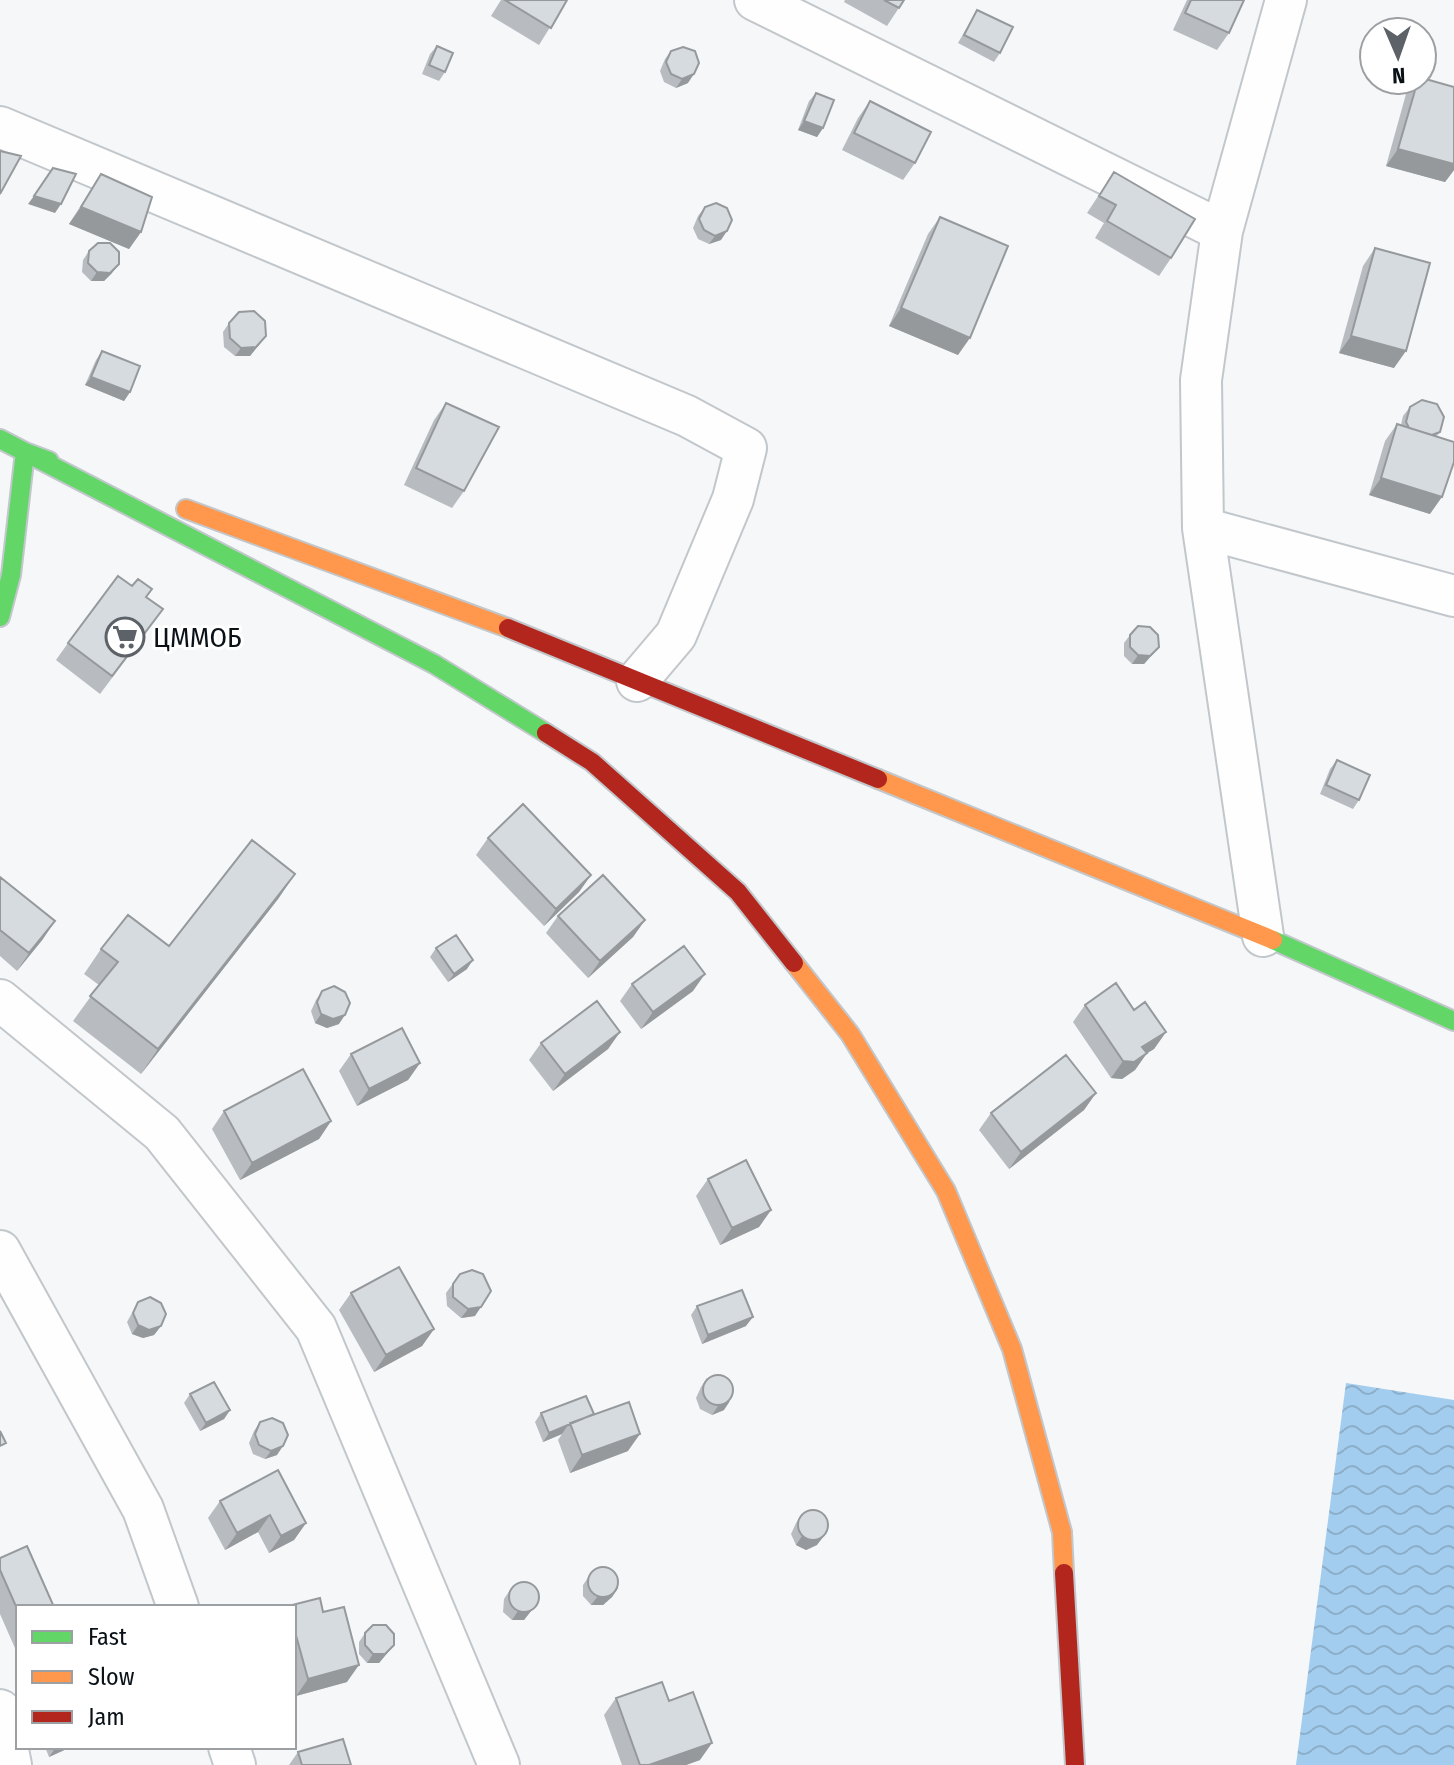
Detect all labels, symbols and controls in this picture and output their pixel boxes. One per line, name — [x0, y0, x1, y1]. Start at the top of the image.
north arrow — [1358, 16, 1438, 96]
text: N — [1392, 62, 1406, 89]
supermarket icon: ЦММОБ — [104, 616, 146, 658]
place label: ЦММОБ — [153, 621, 242, 654]
legend — [16, 1605, 296, 1749]
text: Fast — [88, 1623, 127, 1651]
text: Slow — [88, 1663, 135, 1691]
text: Jam — [88, 1703, 125, 1731]

